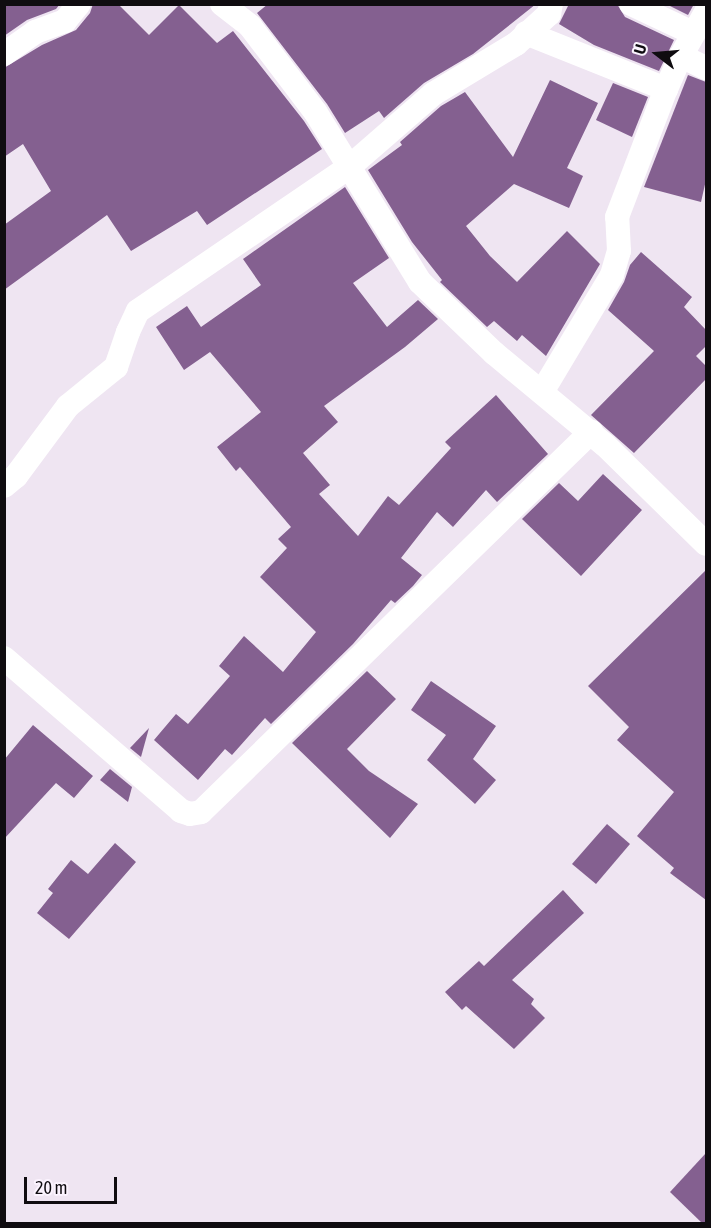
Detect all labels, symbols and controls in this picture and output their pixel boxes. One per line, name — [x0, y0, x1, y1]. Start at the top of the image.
north arrow — [627, 24, 687, 84]
text: U — [630, 42, 650, 56]
scale bar — [27, 1165, 120, 1203]
text: 20 m — [35, 1177, 67, 1198]

